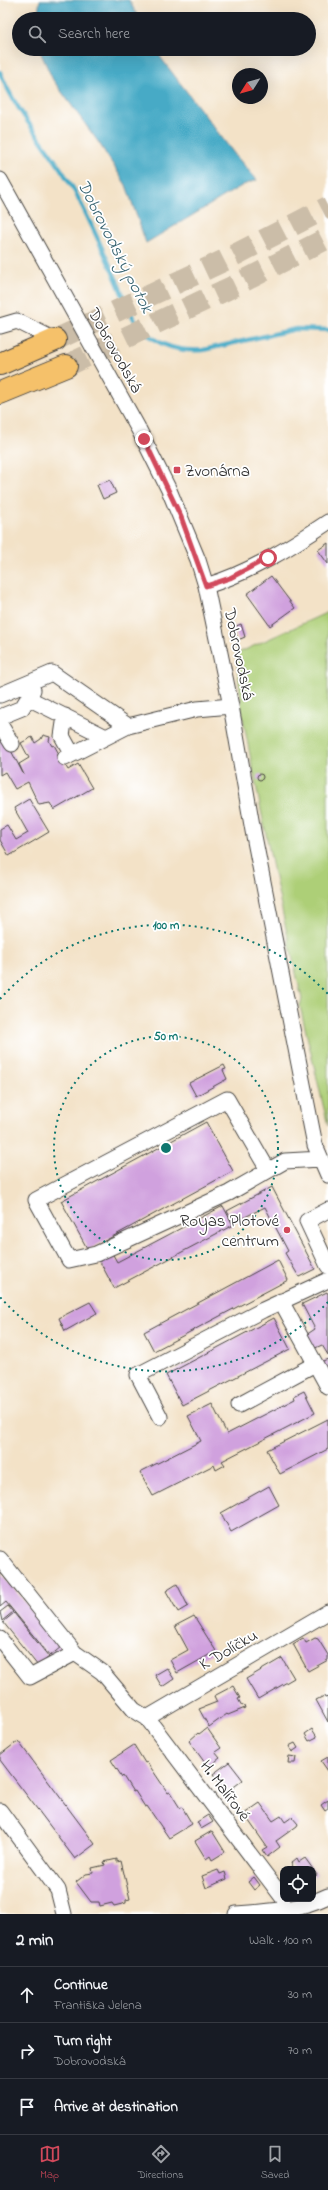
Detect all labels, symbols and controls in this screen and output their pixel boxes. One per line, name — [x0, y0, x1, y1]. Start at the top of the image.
search box — [12, 12, 316, 56]
icon: search — [26, 23, 48, 45]
text: Search here — [58, 23, 130, 45]
north arrow — [232, 68, 268, 104]
water label: Dobrovodský potok — [69, 176, 160, 319]
street label: Dobrovodská — [81, 303, 148, 398]
route end — [135, 430, 153, 448]
place label: Zvonárna — [185, 459, 250, 484]
marker: Zvonárna — [172, 465, 182, 475]
route start — [259, 549, 277, 567]
street label: Dobrovodská — [216, 605, 261, 703]
text: 100 m — [153, 917, 180, 935]
text: 50 m — [154, 1028, 179, 1046]
centre of rings — [159, 1141, 173, 1155]
place label: Royas Plotové centrum — [180, 1209, 279, 1254]
marker: Royas Plotové centrum — [282, 1225, 292, 1235]
street label: K Dolíčku — [195, 1624, 263, 1677]
street label: H. Malířové — [193, 1755, 256, 1827]
map controls — [280, 1866, 316, 1902]
button: locate — [280, 1866, 316, 1902]
text: 2 min — [16, 1928, 53, 1953]
text: Walk · 100 m — [249, 1931, 312, 1950]
text: Continue — [54, 1974, 108, 1996]
icon: ahead — [16, 1984, 38, 2006]
text: 30 m — [288, 1985, 312, 2004]
text: Františka Jelena — [54, 1996, 142, 2015]
text: Turn right — [54, 2030, 112, 2052]
icon: right — [16, 2040, 38, 2062]
text: 70 m — [288, 2041, 312, 2060]
text: Dobrovodská — [54, 2052, 126, 2071]
icon: arrive — [16, 2096, 38, 2118]
text: Arrive at destination — [54, 2096, 178, 2118]
tab: Map — [39, 2143, 61, 2183]
tab: Directions — [138, 2143, 183, 2183]
tab: Saved — [261, 2143, 289, 2183]

